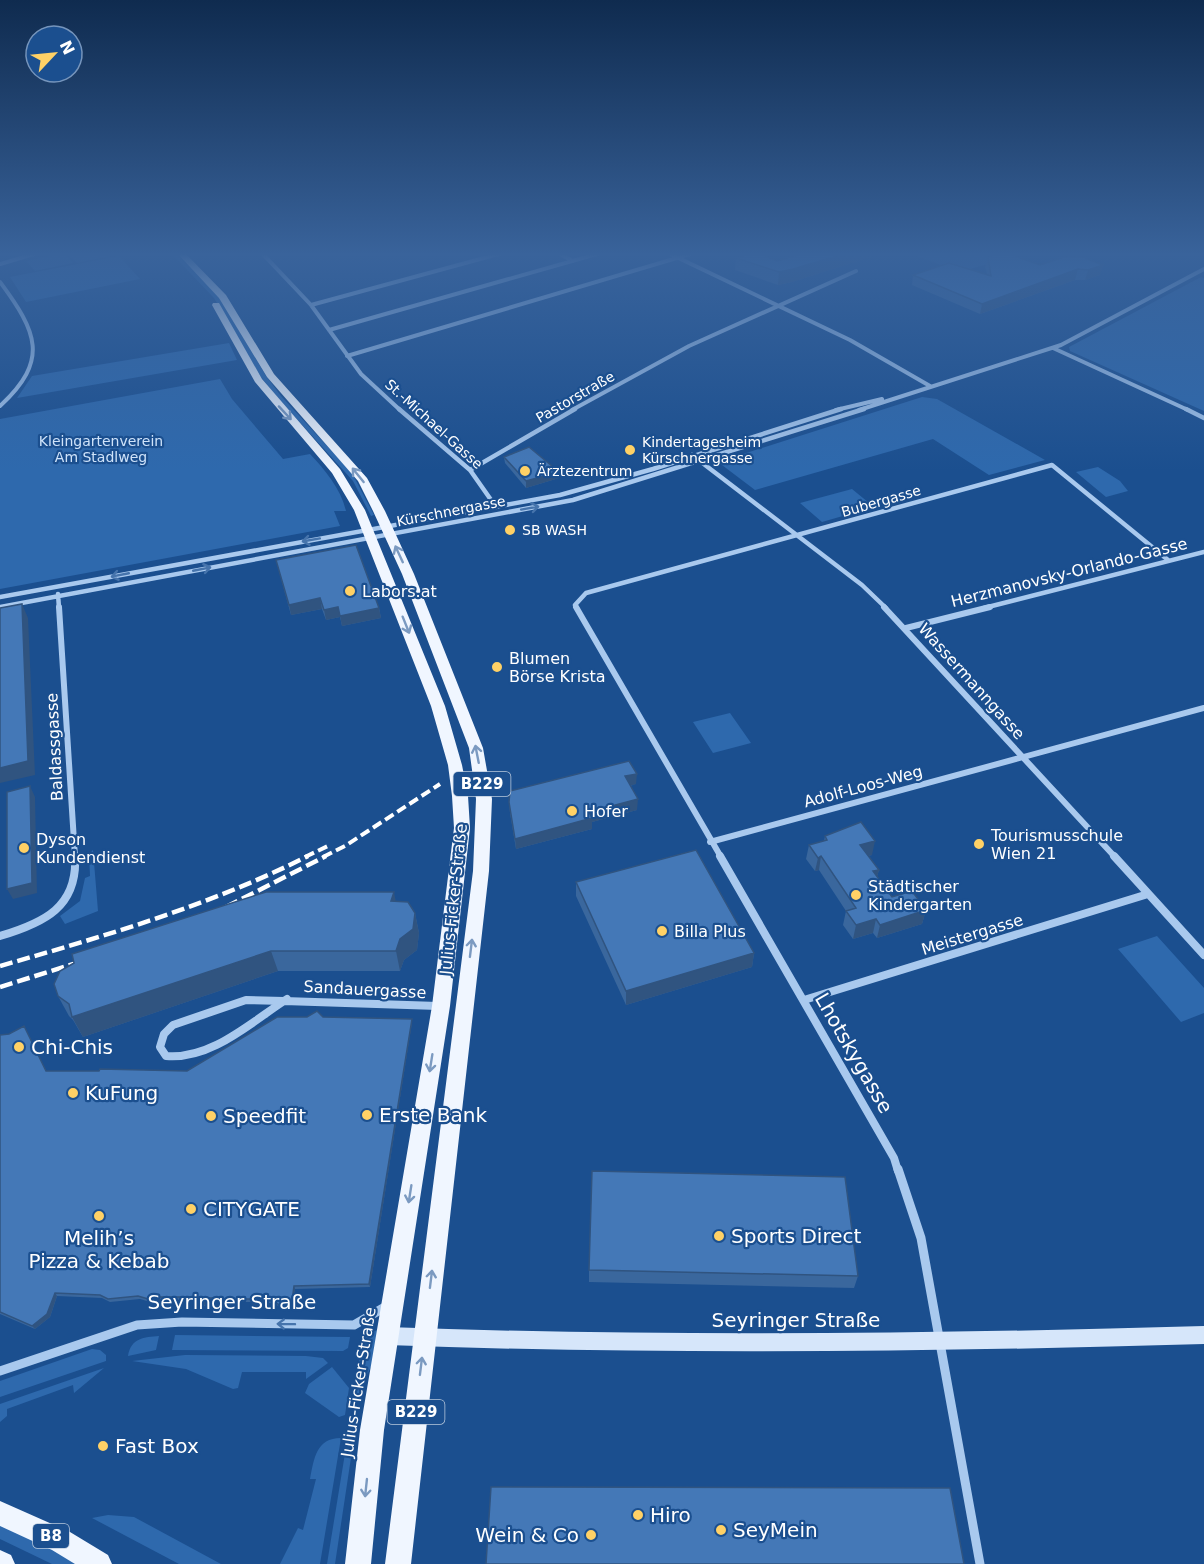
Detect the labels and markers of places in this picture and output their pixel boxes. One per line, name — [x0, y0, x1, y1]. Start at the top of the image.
place label: Kindertagesheim Kürschnergasse — [642, 434, 761, 466]
marker: Kindertagesheim Kürschnergasse — [623, 443, 637, 457]
place label: Ärztezentrum — [537, 462, 632, 479]
marker: Ärztezentrum — [518, 464, 532, 478]
place label: SB WASH — [522, 522, 587, 538]
marker: SB WASH — [503, 523, 517, 537]
place label: Labors.at — [362, 582, 437, 601]
marker: Labors.at — [343, 584, 357, 598]
place label: Blumen Börse Krista — [509, 649, 606, 686]
marker: Blumen Börse Krista — [490, 660, 504, 674]
place label: Hofer — [584, 802, 628, 821]
marker: Hofer — [565, 804, 579, 818]
place label: Tourismusschule Wien 21 — [990, 826, 1123, 863]
place label: Dyson Kundendienst — [36, 830, 145, 867]
marker: Tourismusschule Wien 21 — [972, 837, 986, 851]
marker: Dyson Kundendienst — [17, 841, 31, 855]
place label: Städtischer Kindergarten — [868, 877, 972, 914]
marker: Städtischer Kindergarten — [849, 888, 863, 902]
place label: Billa Plus — [674, 922, 746, 941]
marker: Billa Plus — [655, 924, 669, 938]
place label: Chi-Chis — [31, 1035, 113, 1059]
marker: Chi-Chis — [12, 1040, 26, 1054]
place label: KuFung — [85, 1081, 158, 1105]
marker: KuFung — [66, 1086, 80, 1100]
place label: Erste Bank — [379, 1103, 487, 1127]
place label: Speedfit — [223, 1104, 306, 1128]
marker: Erste Bank — [360, 1108, 374, 1122]
marker: Speedfit — [204, 1109, 218, 1123]
place label: CITYGATE — [203, 1197, 300, 1221]
marker: CITYGATE — [184, 1202, 198, 1216]
marker: Melih’s Pizza & Kebab — [92, 1209, 106, 1223]
place label: Sports Direct — [731, 1224, 862, 1248]
place label: Melih’s Pizza & Kebab — [29, 1226, 169, 1273]
marker: Sports Direct — [712, 1229, 726, 1243]
place label: Fast Box — [115, 1434, 199, 1458]
marker: Fast Box — [96, 1439, 110, 1453]
place label: Hiro — [650, 1503, 691, 1527]
marker: Hiro — [631, 1508, 645, 1522]
place label: SeyMein — [733, 1518, 818, 1542]
place label: Wein & Co — [475, 1523, 579, 1547]
marker: SeyMein — [714, 1523, 728, 1537]
marker: Wein & Co — [584, 1528, 598, 1542]

